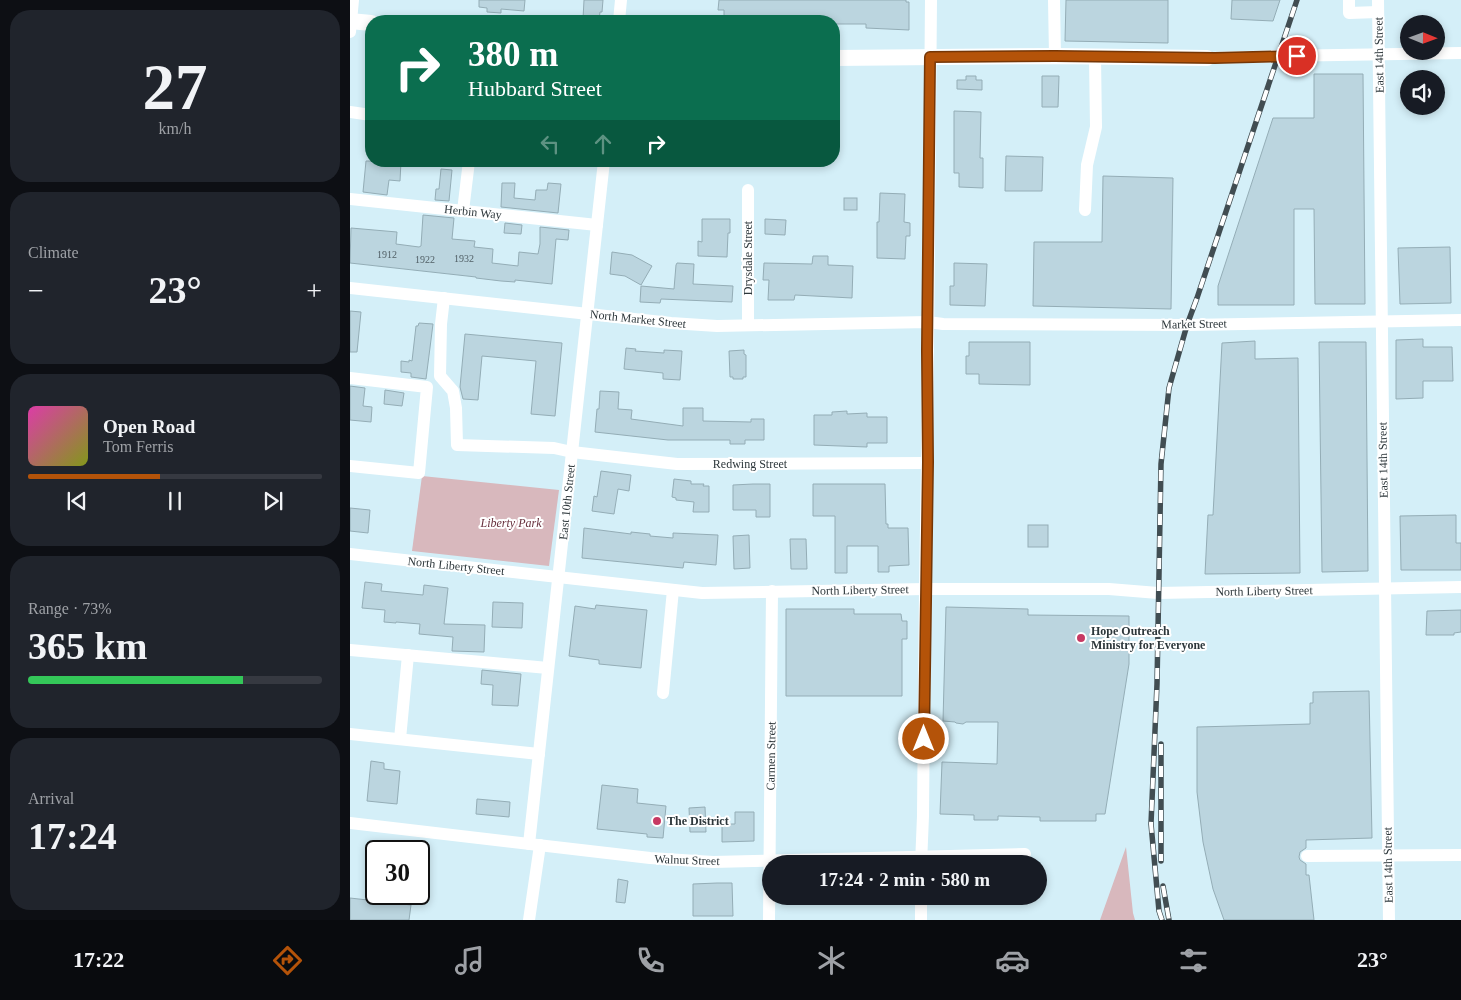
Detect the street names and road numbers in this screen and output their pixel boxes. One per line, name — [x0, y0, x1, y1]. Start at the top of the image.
street label: East 14th Street — [1371, 16, 1387, 93]
street label: Herbin Way — [444, 202, 502, 222]
street label: Drysdale Street — [741, 220, 755, 295]
street label: North Market Street — [589, 307, 687, 331]
street label: Market Street — [1161, 316, 1228, 332]
street label: East 14th Street — [1375, 421, 1391, 498]
street label: Redwing Street — [713, 457, 788, 471]
street label: East 10th Street — [556, 463, 578, 541]
street label: North Liberty Street — [407, 554, 506, 578]
street label: North Liberty Street — [811, 582, 909, 598]
street label: North Liberty Street — [1215, 583, 1313, 599]
street label: Carmen Street — [763, 721, 779, 791]
street label: East 14th Street — [1380, 826, 1396, 903]
street label: Walnut Street — [654, 852, 721, 868]

